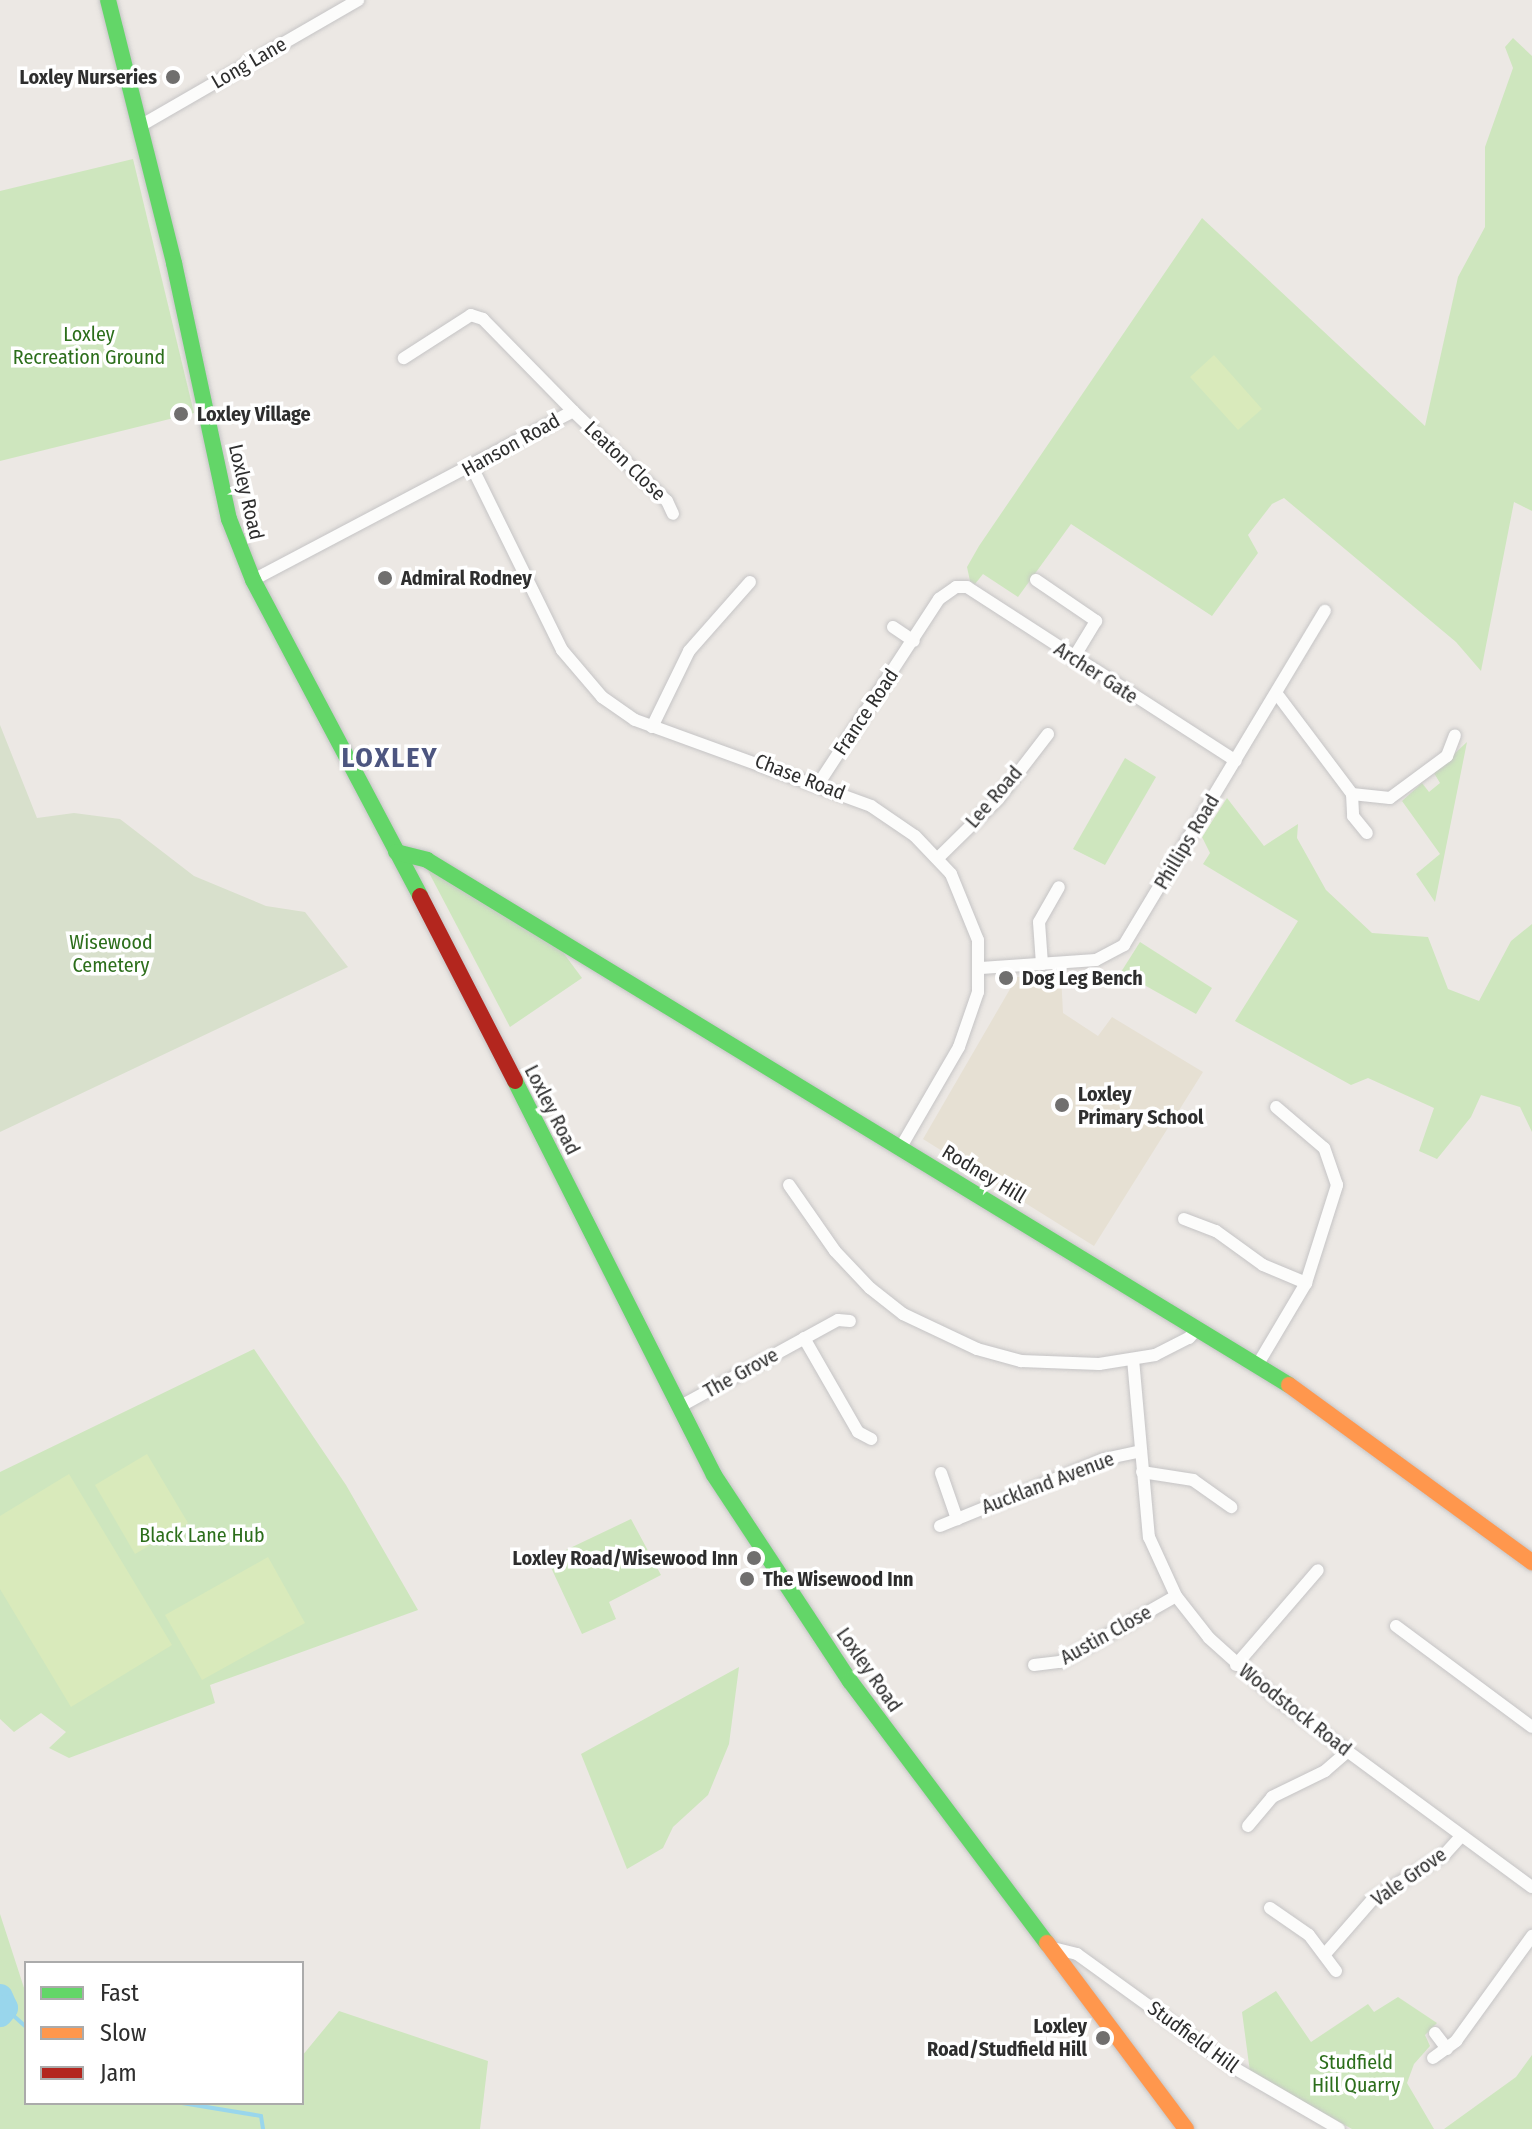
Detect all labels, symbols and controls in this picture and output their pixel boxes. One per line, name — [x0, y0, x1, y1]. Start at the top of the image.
street label: Long Lane — [207, 32, 291, 94]
place label: Loxley Nurseries — [20, 65, 157, 89]
marker: Loxley Nurseries — [164, 68, 182, 86]
park label: Loxley Recreation Ground — [13, 323, 165, 370]
place label: Loxley Village — [197, 402, 311, 426]
marker: Loxley Village — [172, 405, 190, 423]
street label: Hanson Road — [458, 408, 564, 482]
street label: Leaton Close — [579, 416, 671, 506]
street label: Loxley Road — [223, 442, 269, 542]
place label: Admiral Rodney — [401, 566, 532, 590]
marker: Admiral Rodney — [376, 569, 394, 587]
street label: Archer Gate — [1050, 637, 1142, 709]
street label: France Road — [828, 664, 904, 760]
district label: LOXLEY — [341, 741, 439, 775]
street label: Chase Road — [751, 749, 849, 805]
street label: Lee Road — [961, 761, 1027, 833]
street label: Phillips Road — [1149, 790, 1225, 894]
park label: Wisewood Cemetery — [69, 931, 153, 978]
place label: Dog Leg Bench — [1022, 966, 1143, 990]
marker: Dog Leg Bench — [997, 969, 1015, 987]
street label: Loxley Road — [519, 1061, 585, 1159]
place label: Loxley Primary School — [1078, 1082, 1204, 1129]
marker: Loxley Primary School — [1053, 1096, 1071, 1114]
street label: Rodney Hill — [938, 1140, 1030, 1208]
street label: The Grove — [700, 1343, 782, 1403]
street label: Auckland Avenue — [978, 1447, 1118, 1519]
park label: Black Lane Hub — [139, 1523, 265, 1547]
place label: Loxley Road/Wisewood Inn — [513, 1546, 738, 1570]
marker: Loxley Road/Wisewood Inn — [745, 1549, 763, 1567]
place label: The Wisewood Inn — [763, 1567, 914, 1591]
marker: The Wisewood Inn — [738, 1570, 756, 1588]
street label: Austin Close — [1056, 1600, 1156, 1670]
street label: Loxley Road — [831, 1623, 907, 1717]
street label: Woodstock Road — [1234, 1659, 1356, 1761]
street label: Vale Grove — [1367, 1843, 1451, 1911]
legend — [24, 1961, 304, 2105]
text: Fast — [100, 1979, 139, 2007]
street label: Studfield Hill — [1143, 1996, 1243, 2078]
place label: Loxley Road/Studfield Hill — [927, 2014, 1087, 2061]
text: Slow — [100, 2019, 146, 2047]
marker: Loxley Road/Studfield Hill — [1094, 2029, 1112, 2047]
park label: Studfield Hill Quarry — [1312, 2050, 1400, 2097]
text: Jam — [100, 2059, 137, 2087]

